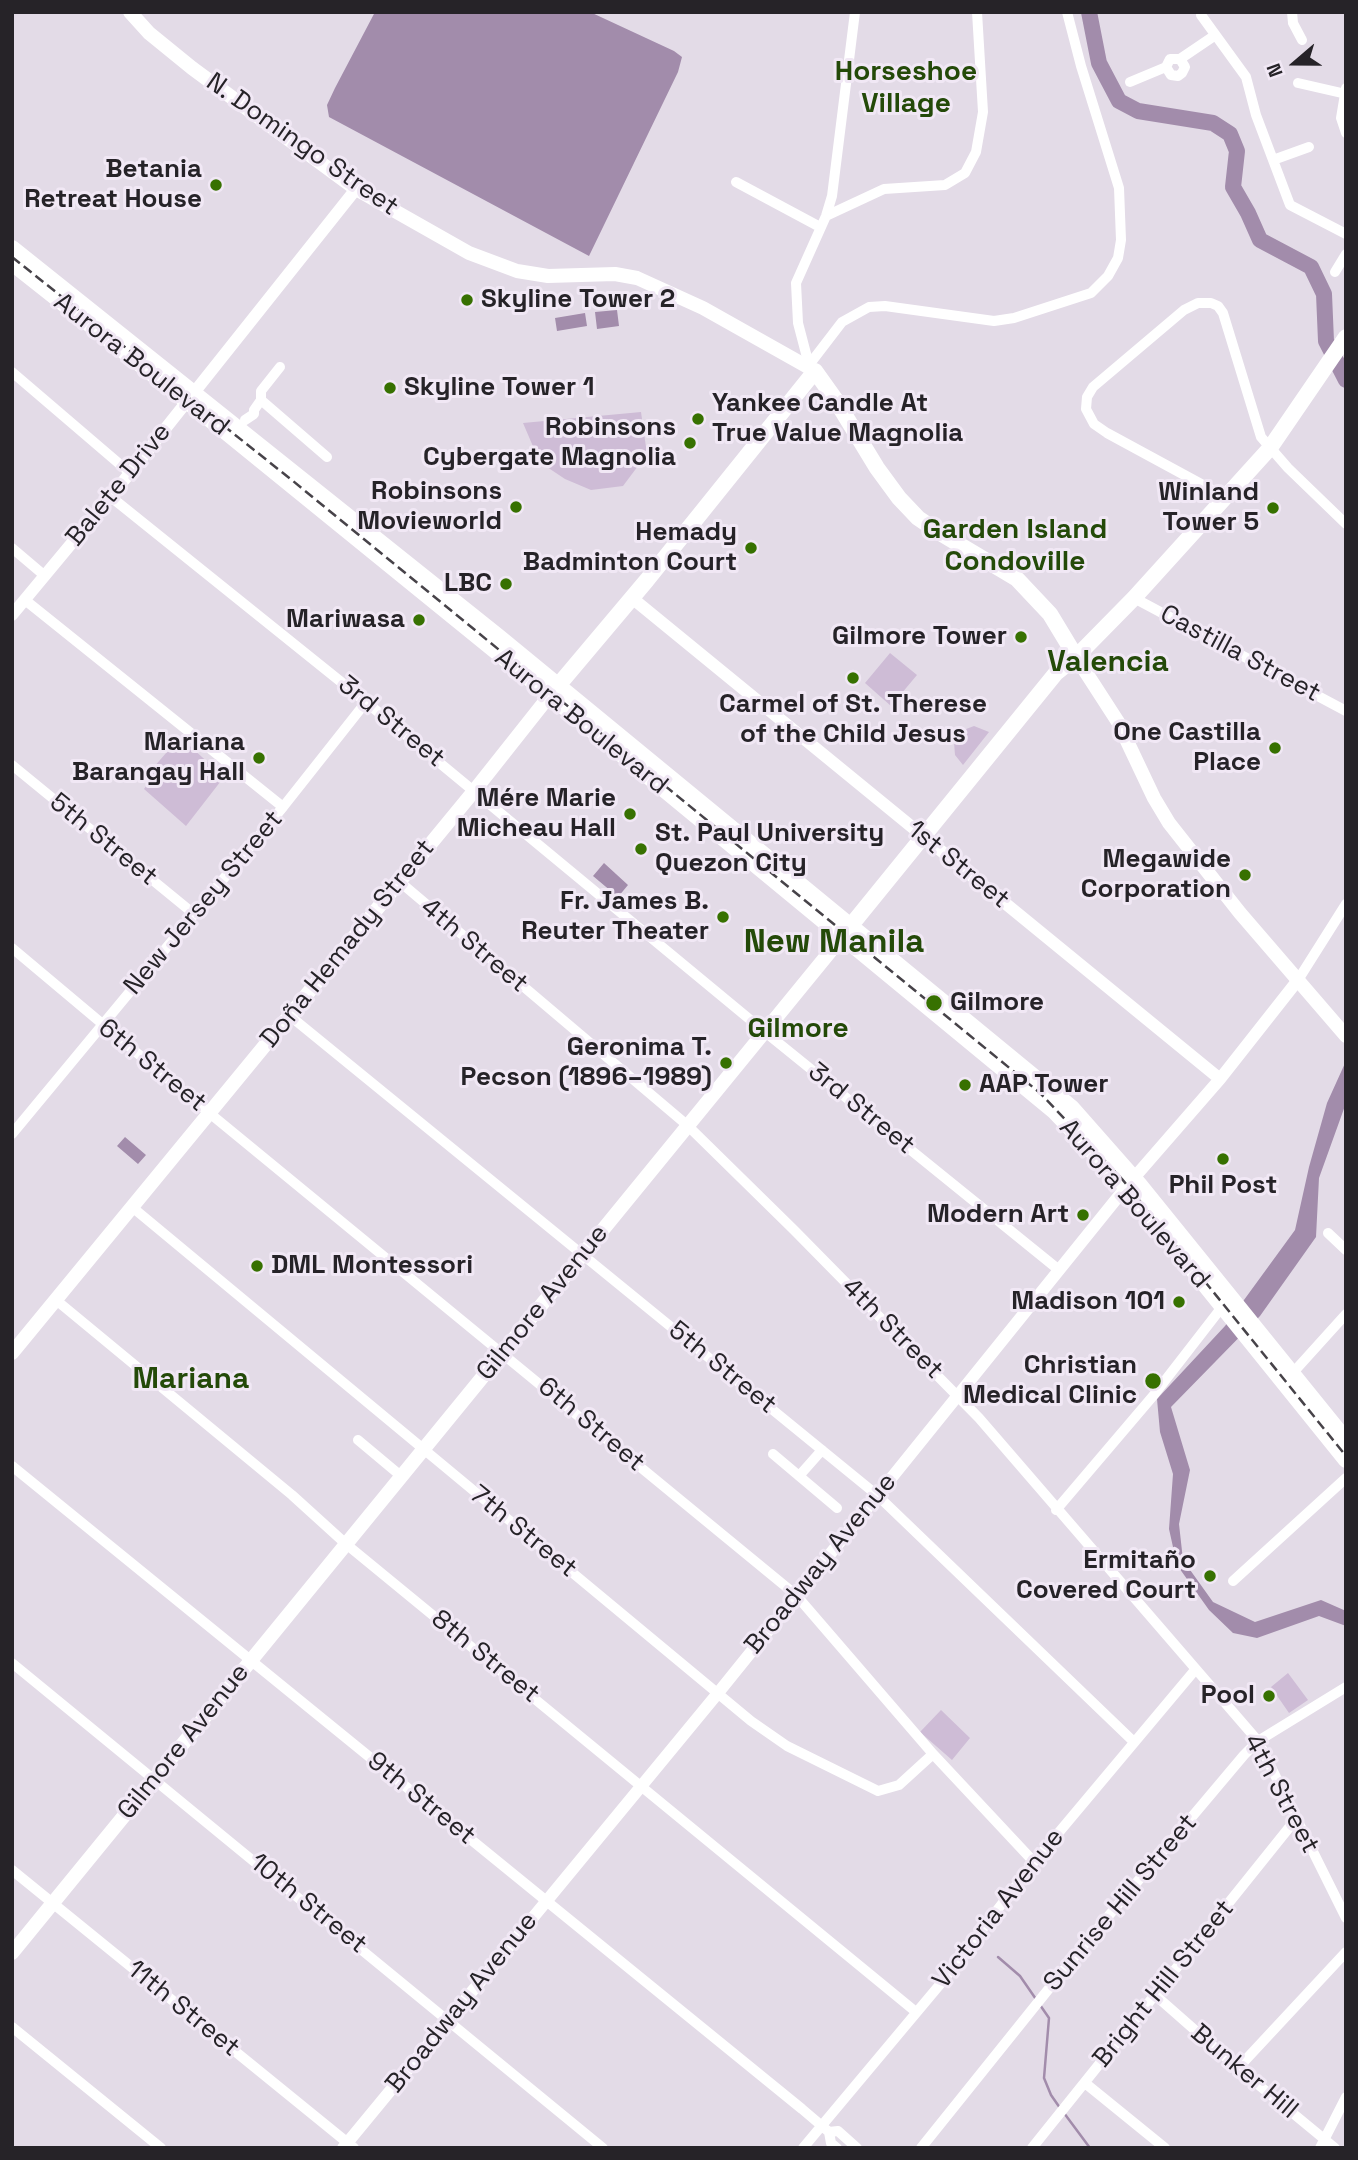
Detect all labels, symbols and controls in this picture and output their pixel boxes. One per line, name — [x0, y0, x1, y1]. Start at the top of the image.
north arrow — [1260, 28, 1330, 98]
district label: Horseshoe Village — [835, 55, 977, 121]
text: N — [1261, 60, 1289, 81]
street label: N. Domingo Street — [200, 67, 404, 223]
place label: Betania Retreat House — [24, 154, 202, 216]
marker: Betania Retreat House — [208, 177, 224, 193]
place label: Skyline Tower 2 — [481, 284, 675, 316]
street label: Aurora Boulevard — [47, 287, 235, 443]
marker: Skyline Tower 2 — [459, 292, 475, 308]
place label: Skyline Tower 1 — [404, 372, 595, 404]
marker: Skyline Tower 1 — [382, 380, 398, 396]
place label: Yankee Candle At True Value Magnolia — [712, 388, 963, 450]
marker: Yankee Candle At True Value Magnolia — [690, 411, 706, 427]
place label: Robinsons Cybergate Magnolia — [423, 412, 676, 474]
street label: Balete Drive — [60, 417, 178, 553]
marker: Robinsons Cybergate Magnolia — [682, 435, 698, 451]
place label: Robinsons Movieworld — [357, 476, 502, 538]
place label: Winland Tower 5 — [1158, 477, 1259, 538]
marker: Robinsons Movieworld — [508, 499, 524, 515]
marker: Winland Tower 5 — [1265, 500, 1281, 516]
district label: Garden Island Condoville — [923, 513, 1107, 579]
place label: Hemady Badminton Court — [523, 517, 737, 578]
marker: Hemady Badminton Court — [743, 540, 759, 556]
place label: LBC — [444, 568, 492, 600]
marker: LBC — [498, 576, 514, 592]
street label: Castilla Street — [1154, 599, 1326, 709]
place label: Mariwasa — [286, 604, 405, 636]
marker: Mariwasa — [411, 612, 427, 628]
place label: Gilmore Tower — [832, 621, 1007, 653]
marker: Gilmore Tower — [1013, 629, 1029, 645]
street label: Aurora Boulevard — [488, 643, 674, 801]
district label: Valencia — [1047, 645, 1169, 681]
street label: 3rd Street — [331, 670, 451, 774]
marker: Carmel of St. Therese of the Child Jesus — [845, 670, 861, 686]
place label: Carmel of St. Therese of the Child Jesus — [719, 689, 987, 750]
place label: One Castilla Place — [1113, 717, 1261, 778]
place label: Mariana Barangay Hall — [72, 727, 245, 788]
marker: One Castilla Place — [1267, 740, 1283, 756]
marker: Mariana Barangay Hall — [251, 750, 267, 766]
place label: Mére Marie Micheau Hall — [457, 783, 616, 844]
street label: 5th Street — [43, 787, 163, 893]
street label: New Jersey Street — [118, 805, 290, 1001]
marker: Mére Marie Micheau Hall — [622, 806, 638, 822]
street label: 1st Street — [901, 814, 1015, 916]
place label: St. Paul University Quezon City — [655, 818, 884, 880]
street label: Doña Hemady Street — [254, 834, 442, 1054]
marker: St. Paul University Quezon City — [633, 841, 649, 857]
place label: Megawide Corporation — [1081, 844, 1231, 906]
marker: Megawide Corporation — [1237, 867, 1253, 883]
place label: Fr. James B. Reuter Theater — [521, 886, 709, 948]
street label: 4th Street — [414, 892, 534, 1000]
marker: Fr. James B. Reuter Theater — [715, 909, 731, 925]
district label: New Manila — [744, 923, 924, 963]
place label: Gilmore — [950, 987, 1044, 1019]
marker: Gilmore — [924, 993, 944, 1013]
district label: Gilmore — [747, 1012, 849, 1046]
street label: 6th Street — [92, 1013, 212, 1119]
place label: Geronima T. Pecson (1896–1989) — [461, 1032, 712, 1094]
marker: Geronima T. Pecson (1896–1989) — [718, 1055, 734, 1071]
street label: 3rd Street — [801, 1057, 921, 1161]
place label: AAP Tower — [979, 1069, 1109, 1101]
marker: AAP Tower — [957, 1077, 973, 1093]
street label: Aurora Boulevard — [1052, 1113, 1216, 1295]
marker: Phil Post — [1215, 1151, 1231, 1167]
place label: Phil Post — [1169, 1170, 1277, 1202]
place label: Modern Art — [927, 1199, 1069, 1231]
marker: Modern Art — [1075, 1207, 1091, 1223]
street label: Gilmore Avenue — [471, 1219, 615, 1387]
place label: DML Montessori — [271, 1250, 473, 1282]
marker: DML Montessori — [249, 1258, 265, 1274]
street label: 4th Street — [835, 1272, 949, 1386]
place label: Madison 101 — [1011, 1286, 1165, 1318]
marker: Madison 101 — [1171, 1294, 1187, 1310]
street label: 5th Street — [662, 1315, 782, 1421]
place label: Christian Medical Clinic — [963, 1350, 1137, 1412]
district label: Mariana — [133, 1362, 249, 1398]
street label: 6th Street — [531, 1371, 651, 1479]
marker: Christian Medical Clinic — [1143, 1371, 1163, 1391]
street label: Broadway Avenue — [739, 1467, 903, 1661]
street label: 7th Street — [463, 1479, 583, 1585]
place label: Ermitaño Covered Court — [1016, 1545, 1196, 1606]
marker: Ermitaño Covered Court — [1202, 1568, 1218, 1584]
street label: 8th Street — [425, 1604, 545, 1710]
street label: Gilmore Avenue — [112, 1658, 256, 1826]
place label: Pool — [1201, 1680, 1255, 1712]
marker: Pool — [1261, 1688, 1277, 1704]
street label: 4th Street — [1237, 1729, 1325, 1859]
street label: 9th Street — [361, 1746, 481, 1852]
street label: Sunrise Hill Street — [1038, 1808, 1204, 1998]
street label: Victoria Avenue — [927, 1823, 1071, 1995]
street label: 10th Street — [243, 1847, 373, 1961]
street label: Bright Hill Street — [1087, 1894, 1241, 2074]
street label: Broadway Avenue — [380, 1906, 544, 2100]
street label: 11th Street — [120, 1954, 246, 2064]
street label: Bunker Hill — [1184, 2018, 1304, 2126]

